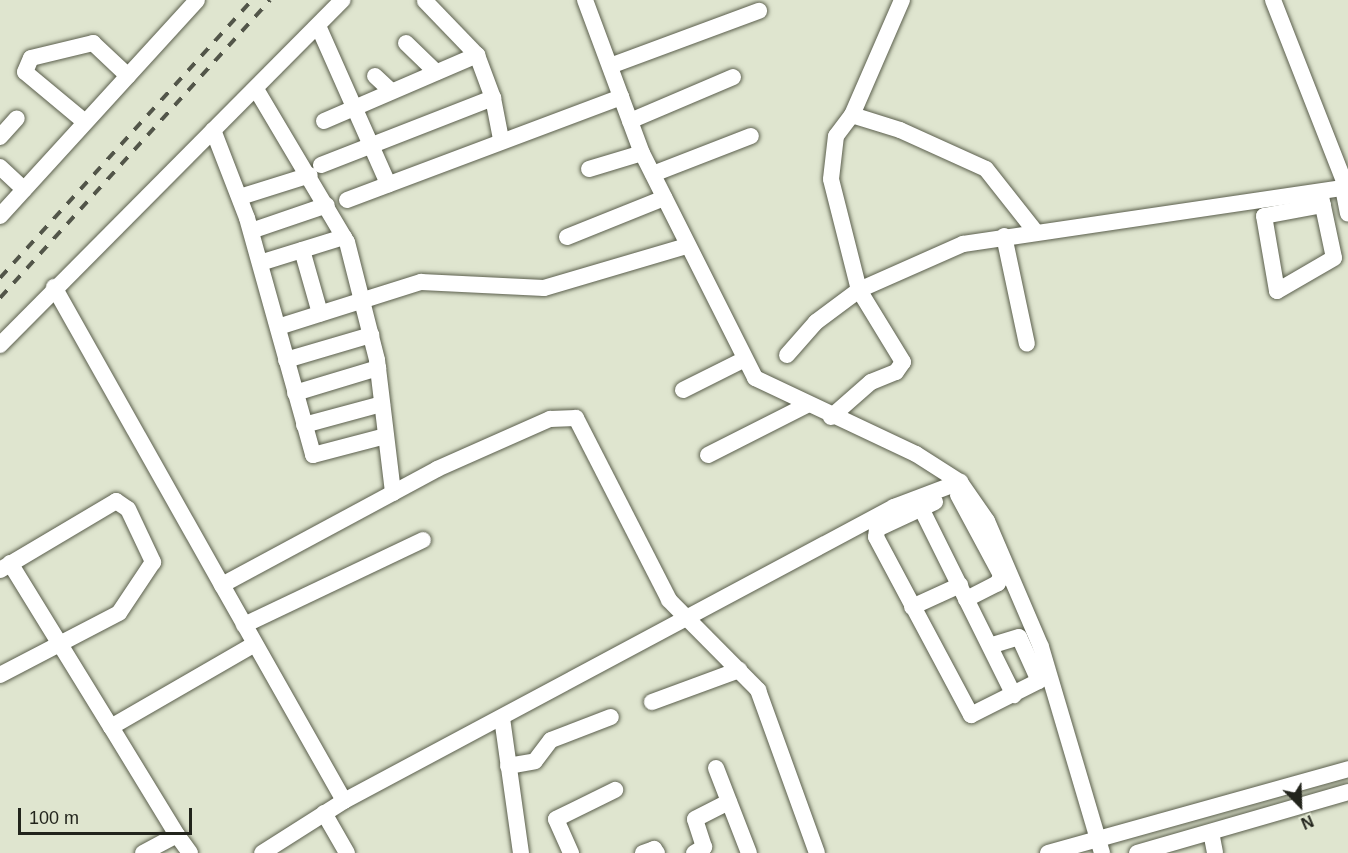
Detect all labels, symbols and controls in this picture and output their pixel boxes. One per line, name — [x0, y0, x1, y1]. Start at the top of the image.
north arrow — [1270, 775, 1330, 835]
scale bar — [21, 796, 195, 834]
text: 100 m — [29, 808, 79, 828]
text: N — [1299, 812, 1316, 832]

